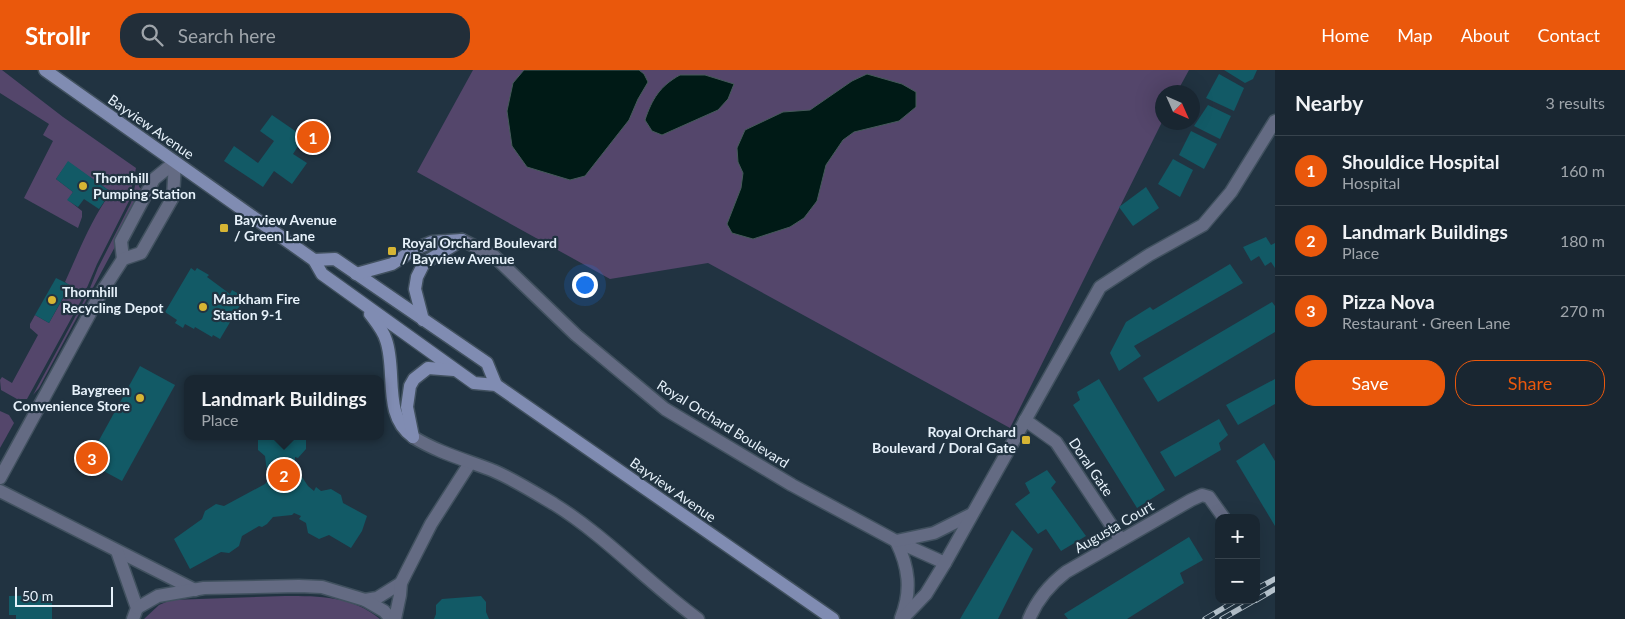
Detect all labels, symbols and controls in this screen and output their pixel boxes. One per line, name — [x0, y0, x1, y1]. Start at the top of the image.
search box — [120, 13, 470, 58]
text: Strollr — [25, 21, 90, 50]
icon: search — [138, 21, 166, 49]
text: Search here — [178, 24, 276, 47]
text: Home — [1321, 24, 1369, 46]
text: Map — [1397, 24, 1433, 46]
text: About — [1461, 24, 1510, 46]
text: Contact — [1538, 24, 1600, 46]
north arrow — [1155, 85, 1200, 130]
text: Nearby — [1295, 90, 1363, 115]
street label: Bayview Avenue — [105, 91, 198, 163]
text: 3 results — [1545, 93, 1605, 112]
pin: 1 — [297, 118, 329, 156]
text: Shouldice Hospital — [1342, 150, 1499, 173]
text: 1 — [1306, 161, 1316, 180]
text: 160 m — [1560, 161, 1605, 180]
place label: Thornhill Pumping Station — [93, 169, 196, 202]
text: Hospital — [1342, 173, 1400, 192]
marker: Thornhill Pumping Station — [77, 180, 89, 192]
place label: Bayview Avenue / Green Lane — [234, 211, 337, 244]
text: Landmark Buildings — [1342, 220, 1508, 243]
marker: Bayview Avenue / Green Lane — [218, 222, 230, 234]
text: 2 — [1306, 231, 1316, 250]
text: 180 m — [1560, 231, 1605, 250]
place label: Royal Orchard Boulevard / Bayview Avenue — [402, 234, 557, 267]
text: Place — [1342, 243, 1379, 262]
marker: Royal Orchard Boulevard / Bayview Avenue — [386, 245, 398, 257]
your location — [572, 272, 598, 298]
place label: Thornhill Recycling Depot — [62, 283, 164, 316]
place label: Markham Fire Station 9-1 — [213, 290, 300, 323]
text: Pizza Nova — [1342, 290, 1435, 313]
marker: Thornhill Recycling Depot — [46, 294, 58, 306]
marker: Markham Fire Station 9-1 — [197, 301, 209, 313]
text: 3 — [1306, 301, 1316, 320]
text: 270 m — [1560, 301, 1605, 320]
text: Restaurant · Green Lane — [1342, 313, 1511, 332]
button: Save — [1295, 360, 1445, 406]
button: Share — [1455, 360, 1605, 406]
popup — [184, 375, 384, 440]
street label: Royal Orchard Boulevard — [654, 376, 792, 471]
place label: Baygreen Convenience Store — [13, 381, 131, 414]
text: Landmark Buildings — [201, 387, 367, 410]
marker: Baygreen Convenience Store — [134, 392, 146, 404]
text: Place — [201, 410, 238, 429]
place label: Royal Orchard Boulevard / Doral Gate — [872, 423, 1017, 456]
marker: Royal Orchard Boulevard / Doral Gate — [1020, 434, 1032, 446]
street label: Doral Gate — [1066, 434, 1117, 499]
pin: 3 — [76, 439, 108, 477]
street label: Bayview Avenue — [627, 454, 720, 526]
pin: 2 — [268, 456, 300, 494]
street label: Augusta Court — [1071, 497, 1156, 556]
map controls — [1215, 514, 1260, 604]
button: + — [1215, 514, 1260, 559]
button: − — [1215, 559, 1260, 604]
scale bar — [15, 584, 112, 607]
text: 50 m — [22, 587, 53, 604]

